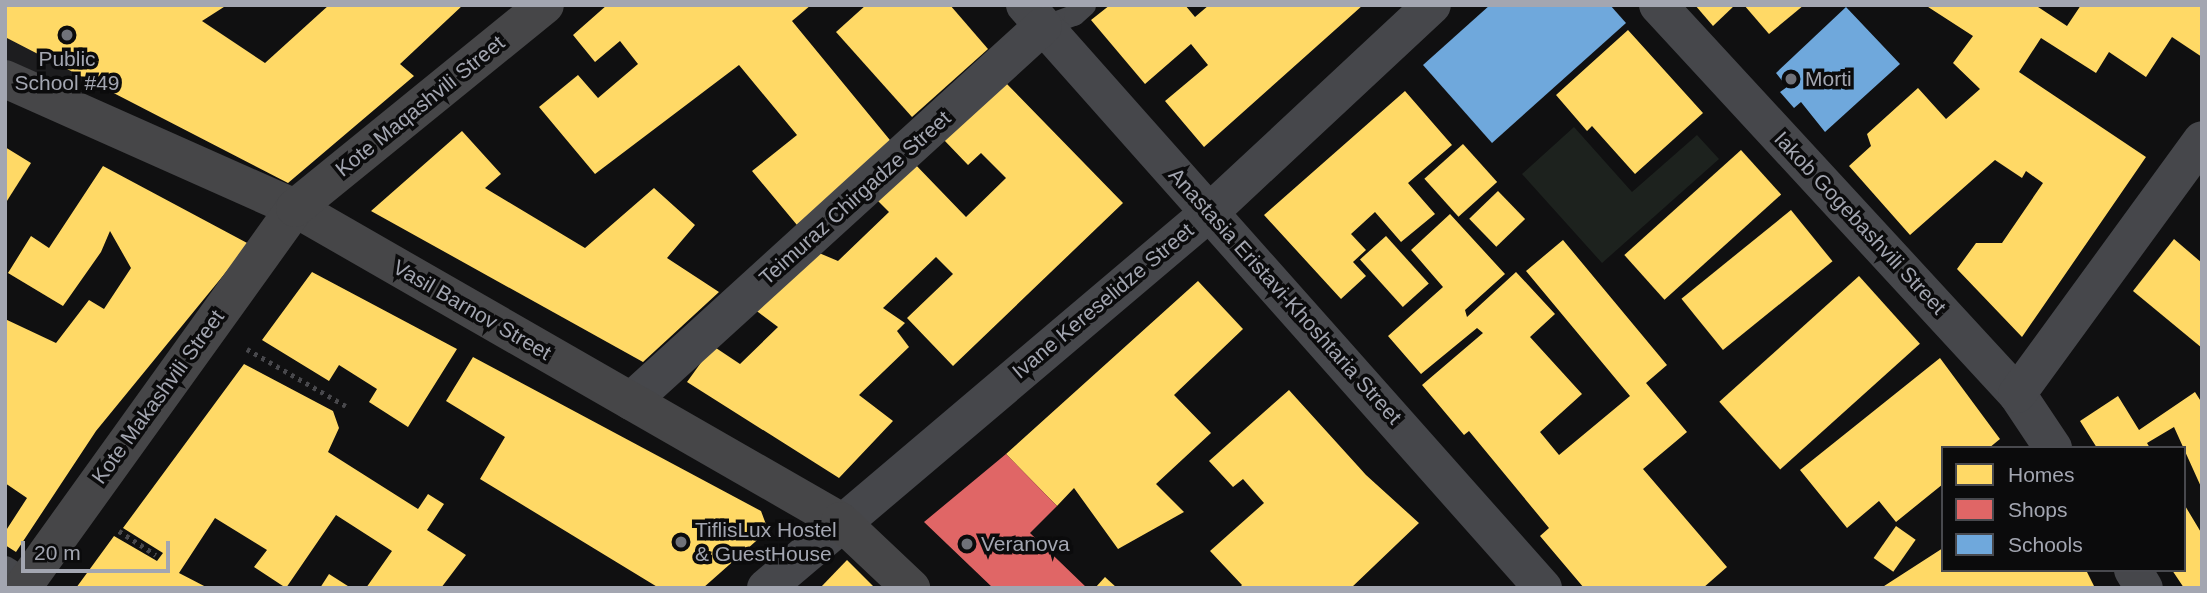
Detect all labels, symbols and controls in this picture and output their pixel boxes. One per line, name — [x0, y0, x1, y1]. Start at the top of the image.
marker: Public School #49 — [59, 27, 75, 43]
street label: Kote Maqashvili Street — [330, 30, 510, 182]
place label: Public School #49 — [14, 46, 120, 96]
place label: Morti — [1805, 66, 1852, 92]
marker: Morti — [1783, 71, 1799, 87]
street label: Teimuraz Chirgadze Street — [754, 105, 956, 291]
street label: Iakob Gogebashvili Street — [1769, 126, 1951, 320]
street label: Anastasia Eristavi-Khoshtaria Street — [1163, 163, 1407, 429]
street label: Ivane Kereselidze Street — [1007, 218, 1199, 384]
street label: Vasil Barnov Street — [389, 255, 555, 365]
street label: Kote Makashvili Street — [86, 305, 230, 489]
legend — [1941, 446, 2186, 572]
text: Homes — [2008, 463, 2075, 486]
text: Shops — [2008, 498, 2068, 521]
place label: TiflisLux Hostel & GuestHouse — [695, 517, 837, 567]
scale bar — [24, 526, 173, 570]
place label: Veranova — [981, 531, 1070, 557]
text: Schools — [2008, 533, 2083, 556]
marker: TiflisLux Hostel & GuestHouse — [673, 534, 689, 550]
marker: Veranova — [959, 536, 975, 552]
text: 20 m — [34, 541, 81, 564]

